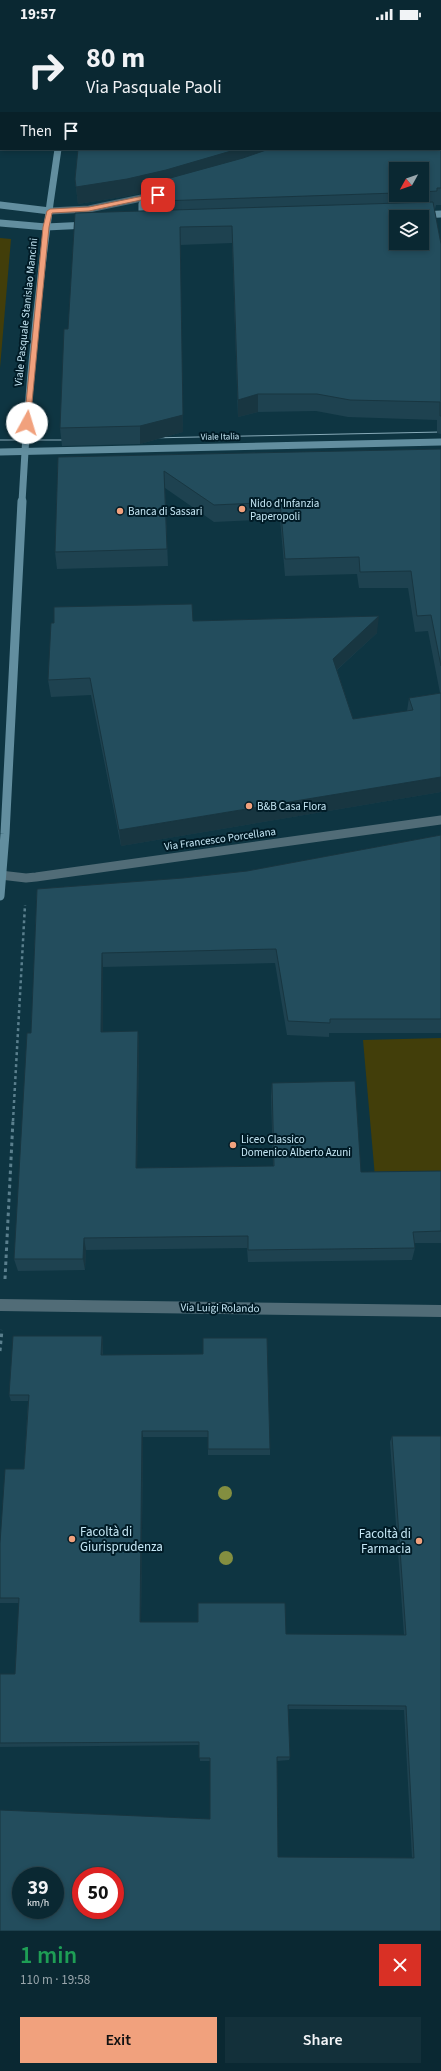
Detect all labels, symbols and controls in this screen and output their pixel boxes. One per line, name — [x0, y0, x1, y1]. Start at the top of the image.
text: 19:57 — [20, 4, 56, 25]
text: 80 m — [86, 38, 145, 78]
icon: right — [20, 44, 72, 96]
text: Via Pasquale Paoli — [86, 75, 222, 100]
icon: arrive — [60, 120, 82, 142]
text: Then — [20, 121, 52, 142]
north arrow — [389, 162, 429, 202]
map controls — [389, 162, 429, 250]
pin — [141, 178, 175, 212]
icon: arrive — [147, 184, 169, 206]
button: layers — [389, 210, 429, 250]
street label: Viale Pasquale Stanislao Mancini — [11, 237, 41, 387]
position arrow — [6, 402, 48, 444]
street label: Viale Italia — [201, 430, 239, 444]
place label: Nido d'Infanzia Paperopoli — [250, 496, 319, 524]
place label: Banca di Sassari — [128, 504, 202, 519]
marker: Nido d'Infanzia Paperopoli — [237, 504, 247, 514]
marker: Banca di Sassari — [115, 506, 125, 516]
place label: B&B Casa Flora — [257, 799, 326, 814]
marker: B&B Casa Flora — [244, 801, 254, 811]
street label: Via Francesco Porcellana — [163, 824, 277, 854]
place label: Liceo Classico Domenico Alberto Azuni — [241, 1132, 351, 1160]
marker: Liceo Classico Domenico Alberto Azuni — [228, 1140, 238, 1150]
street label: Via Luigi Rolando — [180, 1300, 260, 1316]
place label: Facoltà di Giurisprudenza — [80, 1523, 163, 1556]
place label: Facoltà di Farmacia — [359, 1525, 411, 1558]
marker: Facoltà di Giurisprudenza — [67, 1534, 77, 1544]
marker: Facoltà di Farmacia — [414, 1536, 424, 1546]
speed limit sign: 50 — [72, 1867, 124, 1919]
text: 39 — [27, 1874, 49, 1902]
text: km/h — [27, 1896, 49, 1910]
text: 1 min — [20, 1938, 77, 1973]
button: close — [379, 1944, 421, 1986]
text: 110 m · 19:58 — [20, 1971, 90, 1989]
button: Exit — [20, 2017, 217, 2063]
button: Share — [225, 2017, 421, 2063]

